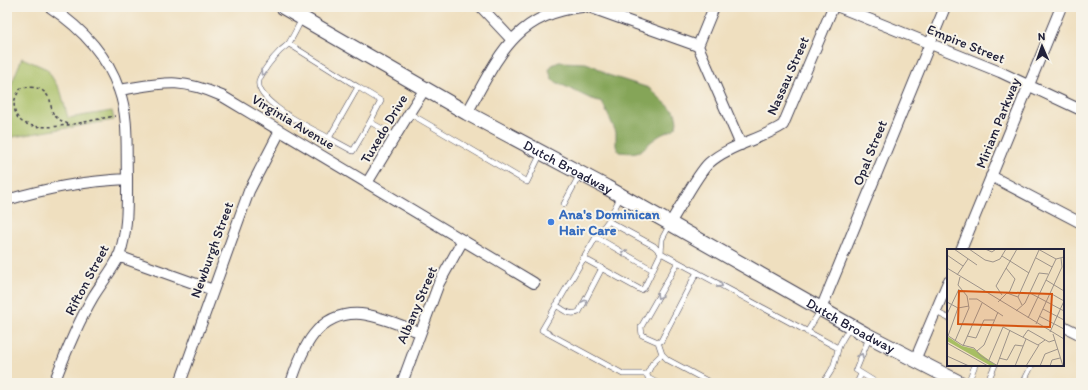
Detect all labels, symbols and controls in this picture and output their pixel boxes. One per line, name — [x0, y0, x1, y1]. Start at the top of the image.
street label: Empire Street — [925, 21, 1007, 67]
north arrow — [1022, 26, 1062, 66]
text: N — [1038, 30, 1046, 43]
street label: Nassau Street — [763, 34, 813, 118]
one-way arrow — [260, 69, 268, 76]
street label: Miriam Parkway — [972, 75, 1024, 171]
street label: Virginia Avenue — [248, 91, 338, 154]
street label: Tuxedo Drive — [357, 91, 411, 167]
street label: Opal Street — [849, 118, 891, 188]
street label: Dutch Broadway — [521, 136, 616, 198]
street label: Newburgh Street — [187, 200, 237, 300]
place label: Ana's Dominican Hair Care — [558, 206, 660, 239]
marker: Ana's Dominican Hair Care — [546, 217, 556, 227]
street label: Rifton Street — [61, 242, 113, 318]
inset map — [947, 249, 1064, 366]
one-way arrow — [621, 251, 628, 258]
street label: Albany Street — [393, 264, 441, 346]
one-way arrow — [716, 280, 723, 288]
one-way arrow — [656, 292, 663, 299]
street label: Dutch Broadway — [803, 294, 898, 357]
one-way arrow — [580, 299, 587, 306]
one-way arrow — [856, 353, 864, 360]

